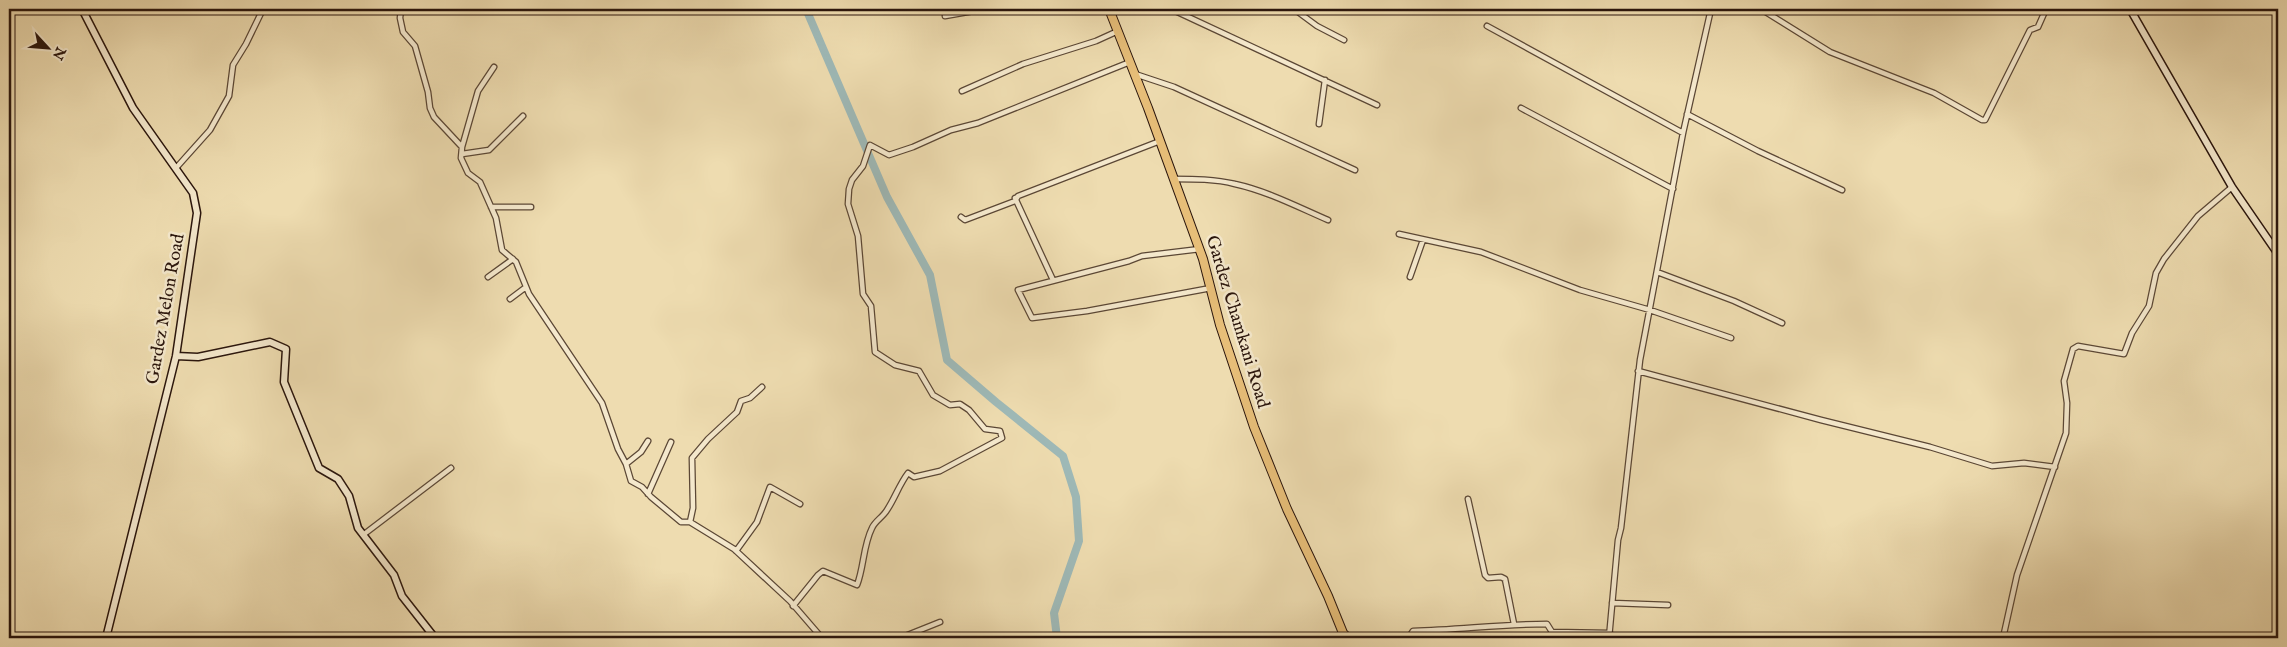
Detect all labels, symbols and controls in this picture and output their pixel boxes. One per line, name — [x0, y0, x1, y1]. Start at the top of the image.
north arrow — [22, 22, 72, 72]
text: N — [48, 43, 70, 63]
street label: Gardez Melon Road — [141, 232, 191, 386]
street label: Gardez Chamkani Road — [1200, 233, 1274, 412]

